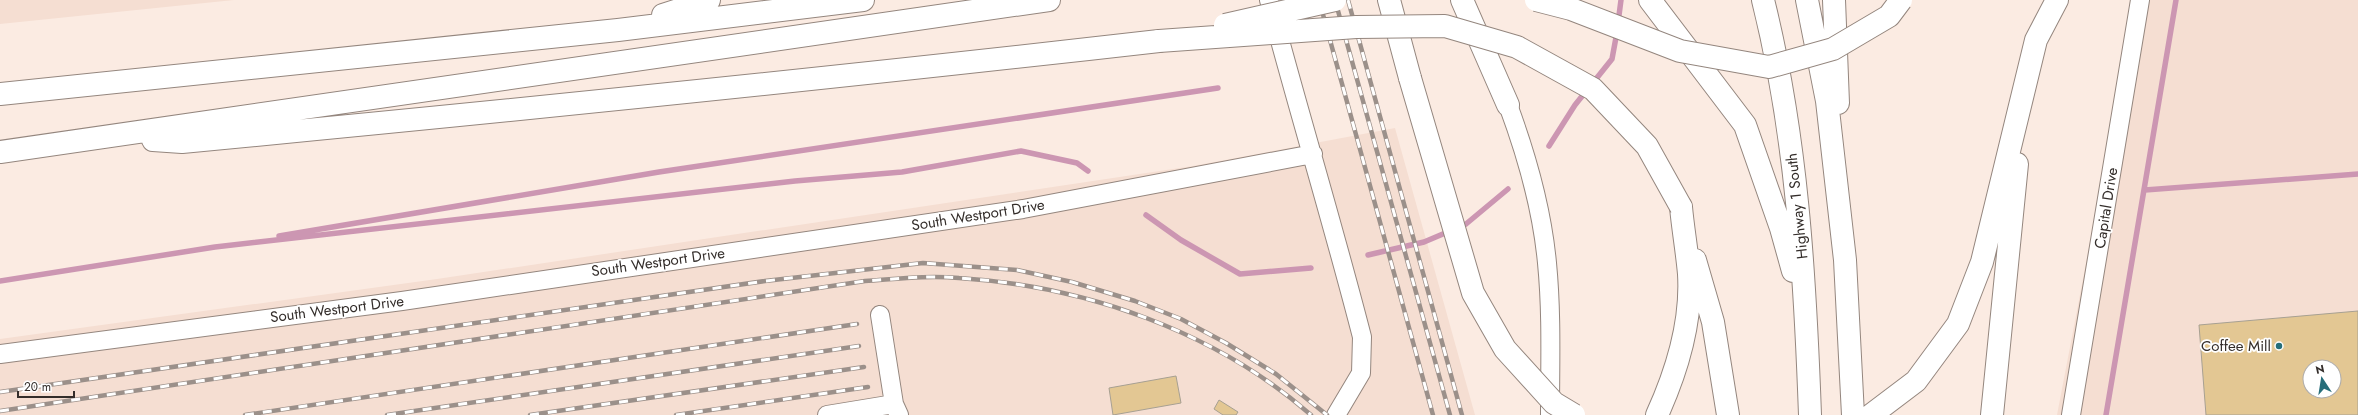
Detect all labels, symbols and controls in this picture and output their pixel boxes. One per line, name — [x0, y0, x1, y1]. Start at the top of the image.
street label: Highway 1 South — [1780, 152, 1814, 260]
street label: Capital Drive — [2089, 165, 2123, 250]
street label: South Westport Drive — [910, 194, 1046, 236]
street label: South Westport Drive — [590, 242, 726, 282]
street label: South Westport Drive — [269, 290, 405, 328]
place label: Coffee Mill — [2201, 335, 2271, 357]
marker: Coffee Mill — [2274, 341, 2284, 351]
north arrow — [2302, 359, 2342, 399]
text: N — [2314, 360, 2326, 378]
scale bar — [18, 373, 74, 399]
text: 20 m — [24, 378, 51, 396]

